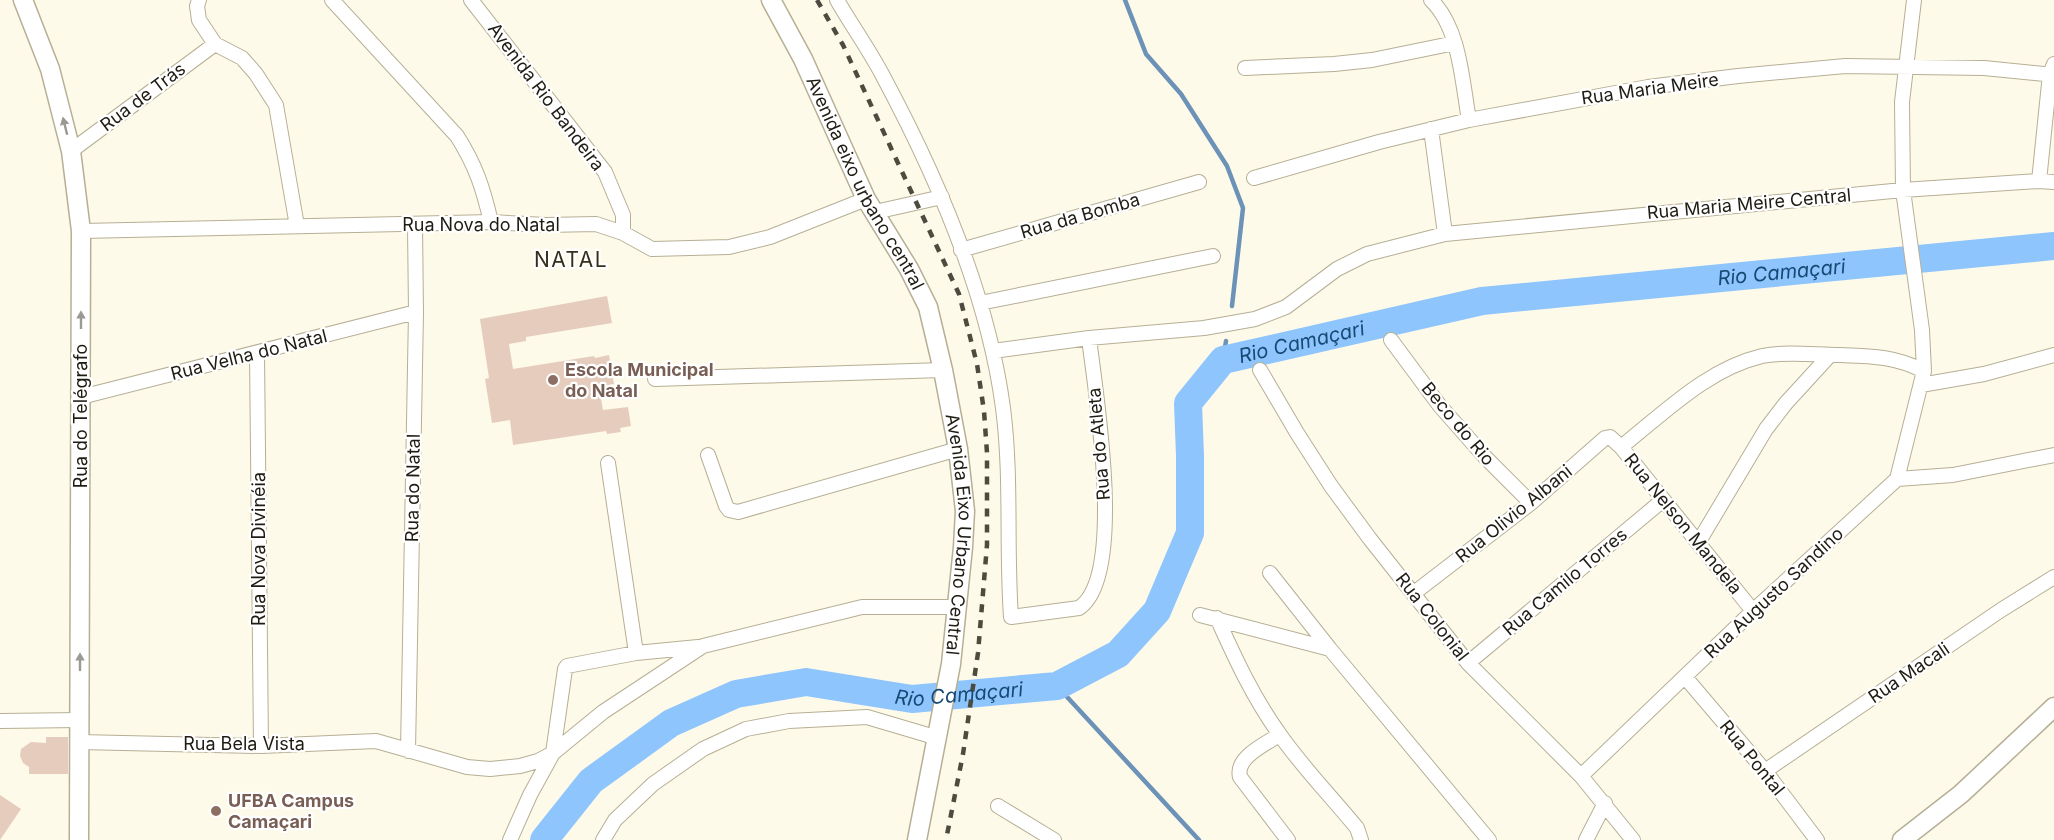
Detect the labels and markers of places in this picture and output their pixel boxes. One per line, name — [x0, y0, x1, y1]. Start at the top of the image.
place label: Escola Municipal do Natal — [565, 359, 714, 401]
marker: Escola Municipal do Natal — [546, 373, 560, 387]
place label: UFBA Campus Camaçari — [228, 790, 354, 832]
marker: UFBA Campus Camaçari — [209, 804, 223, 818]

